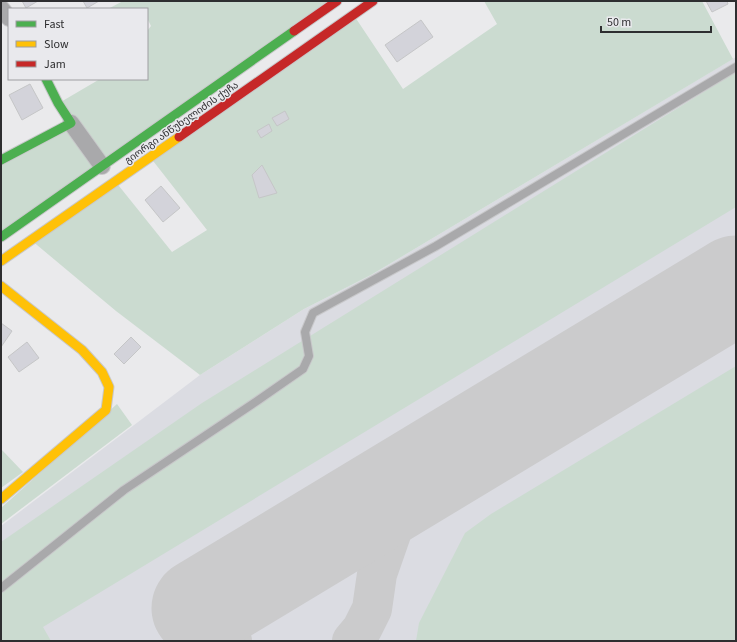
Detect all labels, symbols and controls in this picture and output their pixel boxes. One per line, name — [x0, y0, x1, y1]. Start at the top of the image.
legend — [8, 8, 148, 80]
scale bar — [601, 8, 711, 34]
text: 50 m — [607, 14, 631, 31]
text: Fast — [44, 16, 64, 33]
text: Slow — [44, 36, 69, 53]
text: Jam — [44, 56, 66, 73]
street label: გიორგი ანწუხელიძის ქუჩა — [122, 78, 241, 168]

